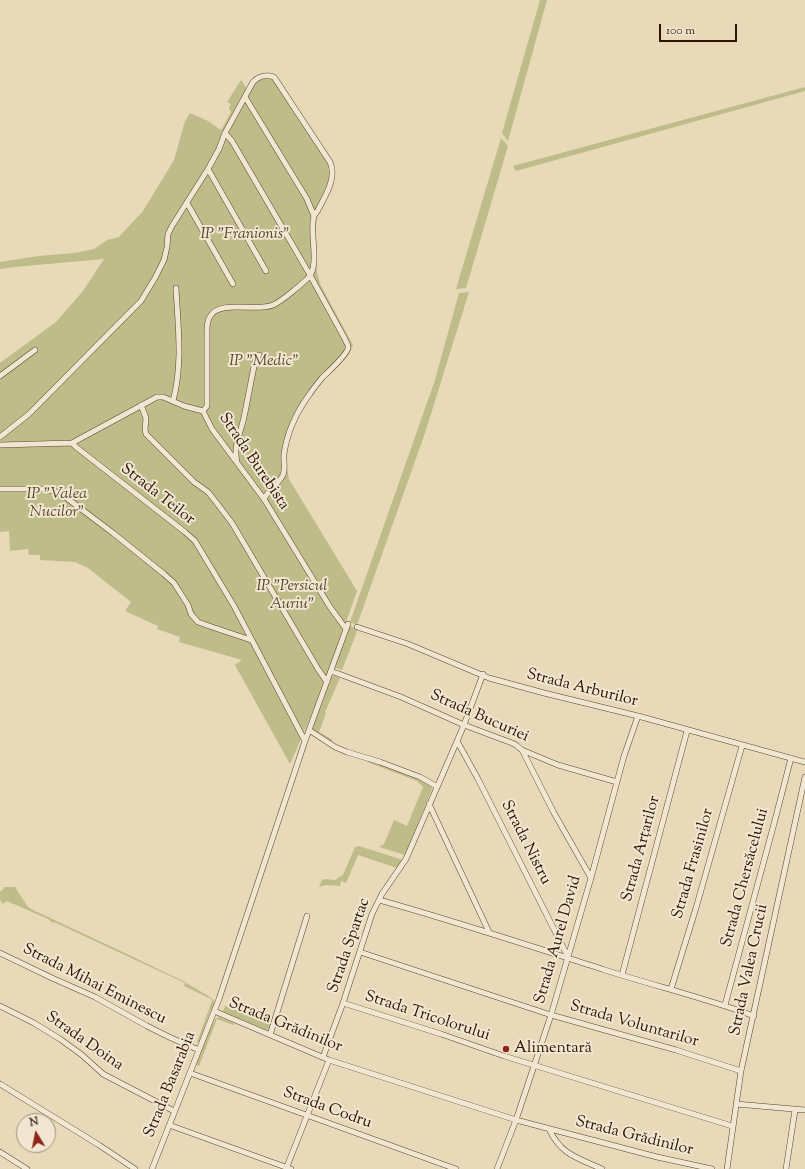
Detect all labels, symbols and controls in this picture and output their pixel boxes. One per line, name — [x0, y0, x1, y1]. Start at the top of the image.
scale bar — [661, 16, 739, 42]
text: 100 m — [666, 22, 695, 40]
park label: IP "Franionis" — [200, 225, 290, 245]
park label: IP "Medic" — [229, 352, 299, 372]
street label: Strada Burebista — [213, 410, 293, 514]
street label: Strada Teilor — [116, 460, 198, 530]
park label: IP "Valea Nucilor" — [27, 485, 87, 523]
park label: IP "Persicul Auriu" — [257, 577, 327, 615]
street label: Strada Arburilor — [524, 666, 640, 712]
street label: Strada Bucuriei — [427, 687, 531, 747]
street label: Strada Arțarilor — [619, 794, 665, 904]
street label: Strada Nistru — [496, 798, 554, 888]
street label: Strada Chersăcelului — [718, 806, 774, 950]
street label: Strada Frasinilor — [669, 807, 719, 921]
street label: Strada Aurel David — [531, 874, 587, 1006]
street label: Strada Spartac — [325, 896, 375, 996]
street label: Strada Valea Crucii — [727, 902, 773, 1038]
street label: Strada Mihai Eminescu — [19, 940, 169, 1030]
street label: Strada Tricolorului — [362, 988, 492, 1046]
street label: Strada Grădinilor — [225, 994, 345, 1058]
street label: Strada Voluntarilor — [567, 997, 701, 1053]
street label: Strada Doina — [41, 1008, 127, 1076]
street label: Strada Basarabia — [141, 1029, 201, 1141]
place label: Alimentară — [514, 1039, 592, 1059]
marker: Alimentară — [501, 1044, 511, 1054]
street label: Strada Codru — [280, 1084, 374, 1134]
north arrow — [16, 1113, 56, 1153]
street label: Strada Grădinilor — [573, 1113, 695, 1161]
text: N — [28, 1114, 40, 1131]

